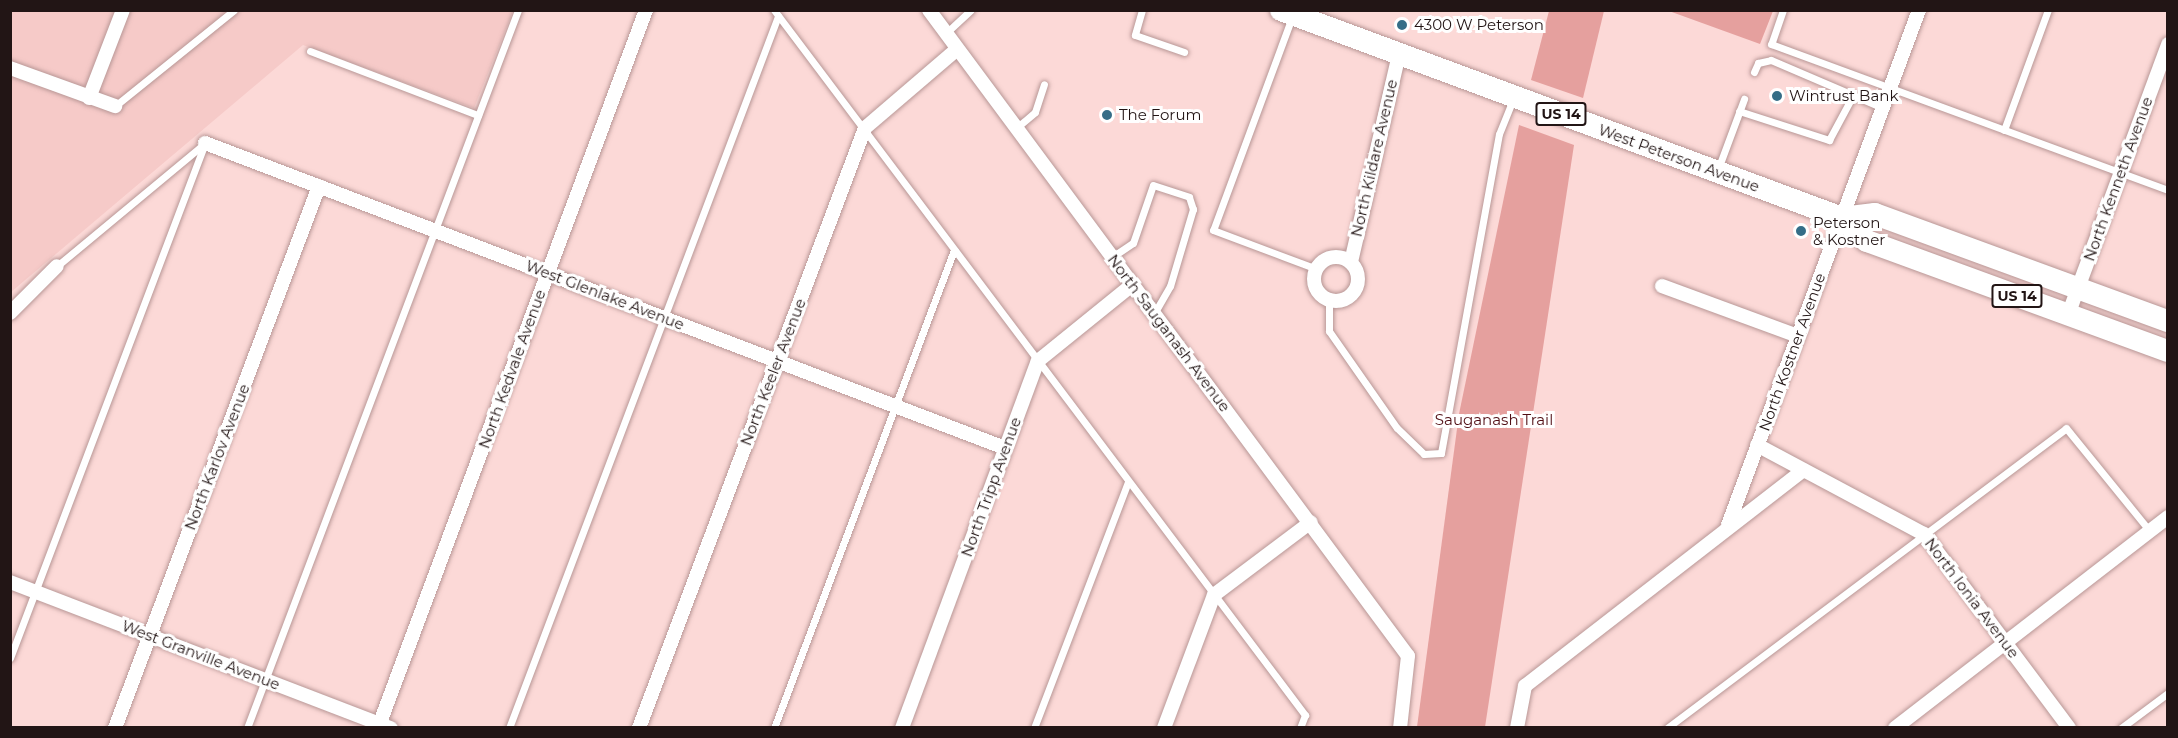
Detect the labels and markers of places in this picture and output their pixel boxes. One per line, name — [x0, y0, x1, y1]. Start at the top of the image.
place label: 4300 W Peterson — [1414, 16, 1544, 34]
marker: 4300 W Peterson — [1395, 18, 1409, 32]
place label: Wintrust Bank — [1789, 87, 1898, 105]
marker: Wintrust Bank — [1770, 89, 1784, 103]
place label: The Forum — [1119, 106, 1201, 124]
marker: The Forum — [1100, 108, 1114, 122]
place label: Peterson & Kostner — [1813, 213, 1885, 248]
marker: Peterson & Kostner — [1794, 224, 1808, 238]

